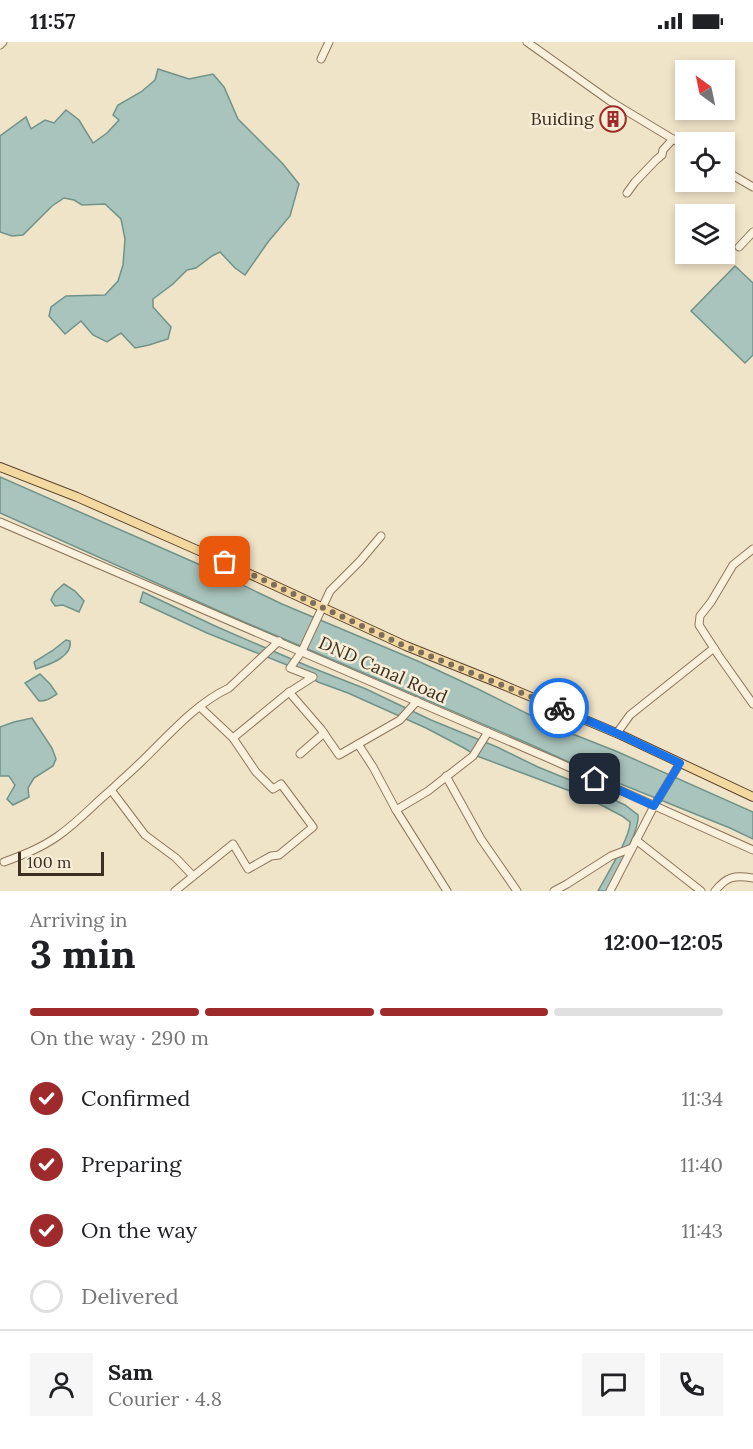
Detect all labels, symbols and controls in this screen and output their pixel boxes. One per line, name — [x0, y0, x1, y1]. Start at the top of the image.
text: 11:57 — [30, 7, 76, 35]
north arrow — [675, 60, 735, 120]
map controls — [675, 60, 735, 264]
building icon: Buiding — [598, 104, 628, 134]
place label: Buiding — [530, 107, 595, 130]
button: locate — [675, 132, 735, 192]
button: layers — [675, 204, 735, 264]
pin — [199, 536, 250, 587]
icon: bag — [208, 545, 241, 578]
street label: DND Canal Road — [315, 631, 451, 708]
courier — [529, 678, 589, 738]
icon: bike — [543, 692, 576, 725]
pin — [569, 753, 620, 804]
icon: home — [578, 762, 611, 795]
scale bar — [18, 849, 104, 876]
text: 100 m — [27, 852, 71, 872]
text: Arriving in — [30, 907, 127, 932]
text: 12:00–12:05 — [604, 928, 723, 956]
text: 3 min — [30, 929, 136, 979]
text: On the way · 290 m — [30, 1025, 209, 1050]
icon: check — [30, 1082, 63, 1115]
text: Confirmed — [81, 1084, 190, 1112]
text: 11:34 — [681, 1086, 723, 1111]
icon: check — [30, 1148, 63, 1181]
text: Preparing — [81, 1150, 181, 1178]
text: 11:40 — [680, 1152, 723, 1177]
icon: check — [30, 1214, 63, 1247]
text: On the way — [81, 1216, 197, 1244]
text: 11:43 — [681, 1218, 723, 1243]
text: Delivered — [81, 1282, 179, 1310]
button: person — [30, 1353, 93, 1416]
button: chat — [582, 1353, 645, 1416]
button: phone — [660, 1353, 723, 1416]
text: Sam — [108, 1358, 153, 1386]
text: Courier · 4.8 — [108, 1386, 222, 1411]

